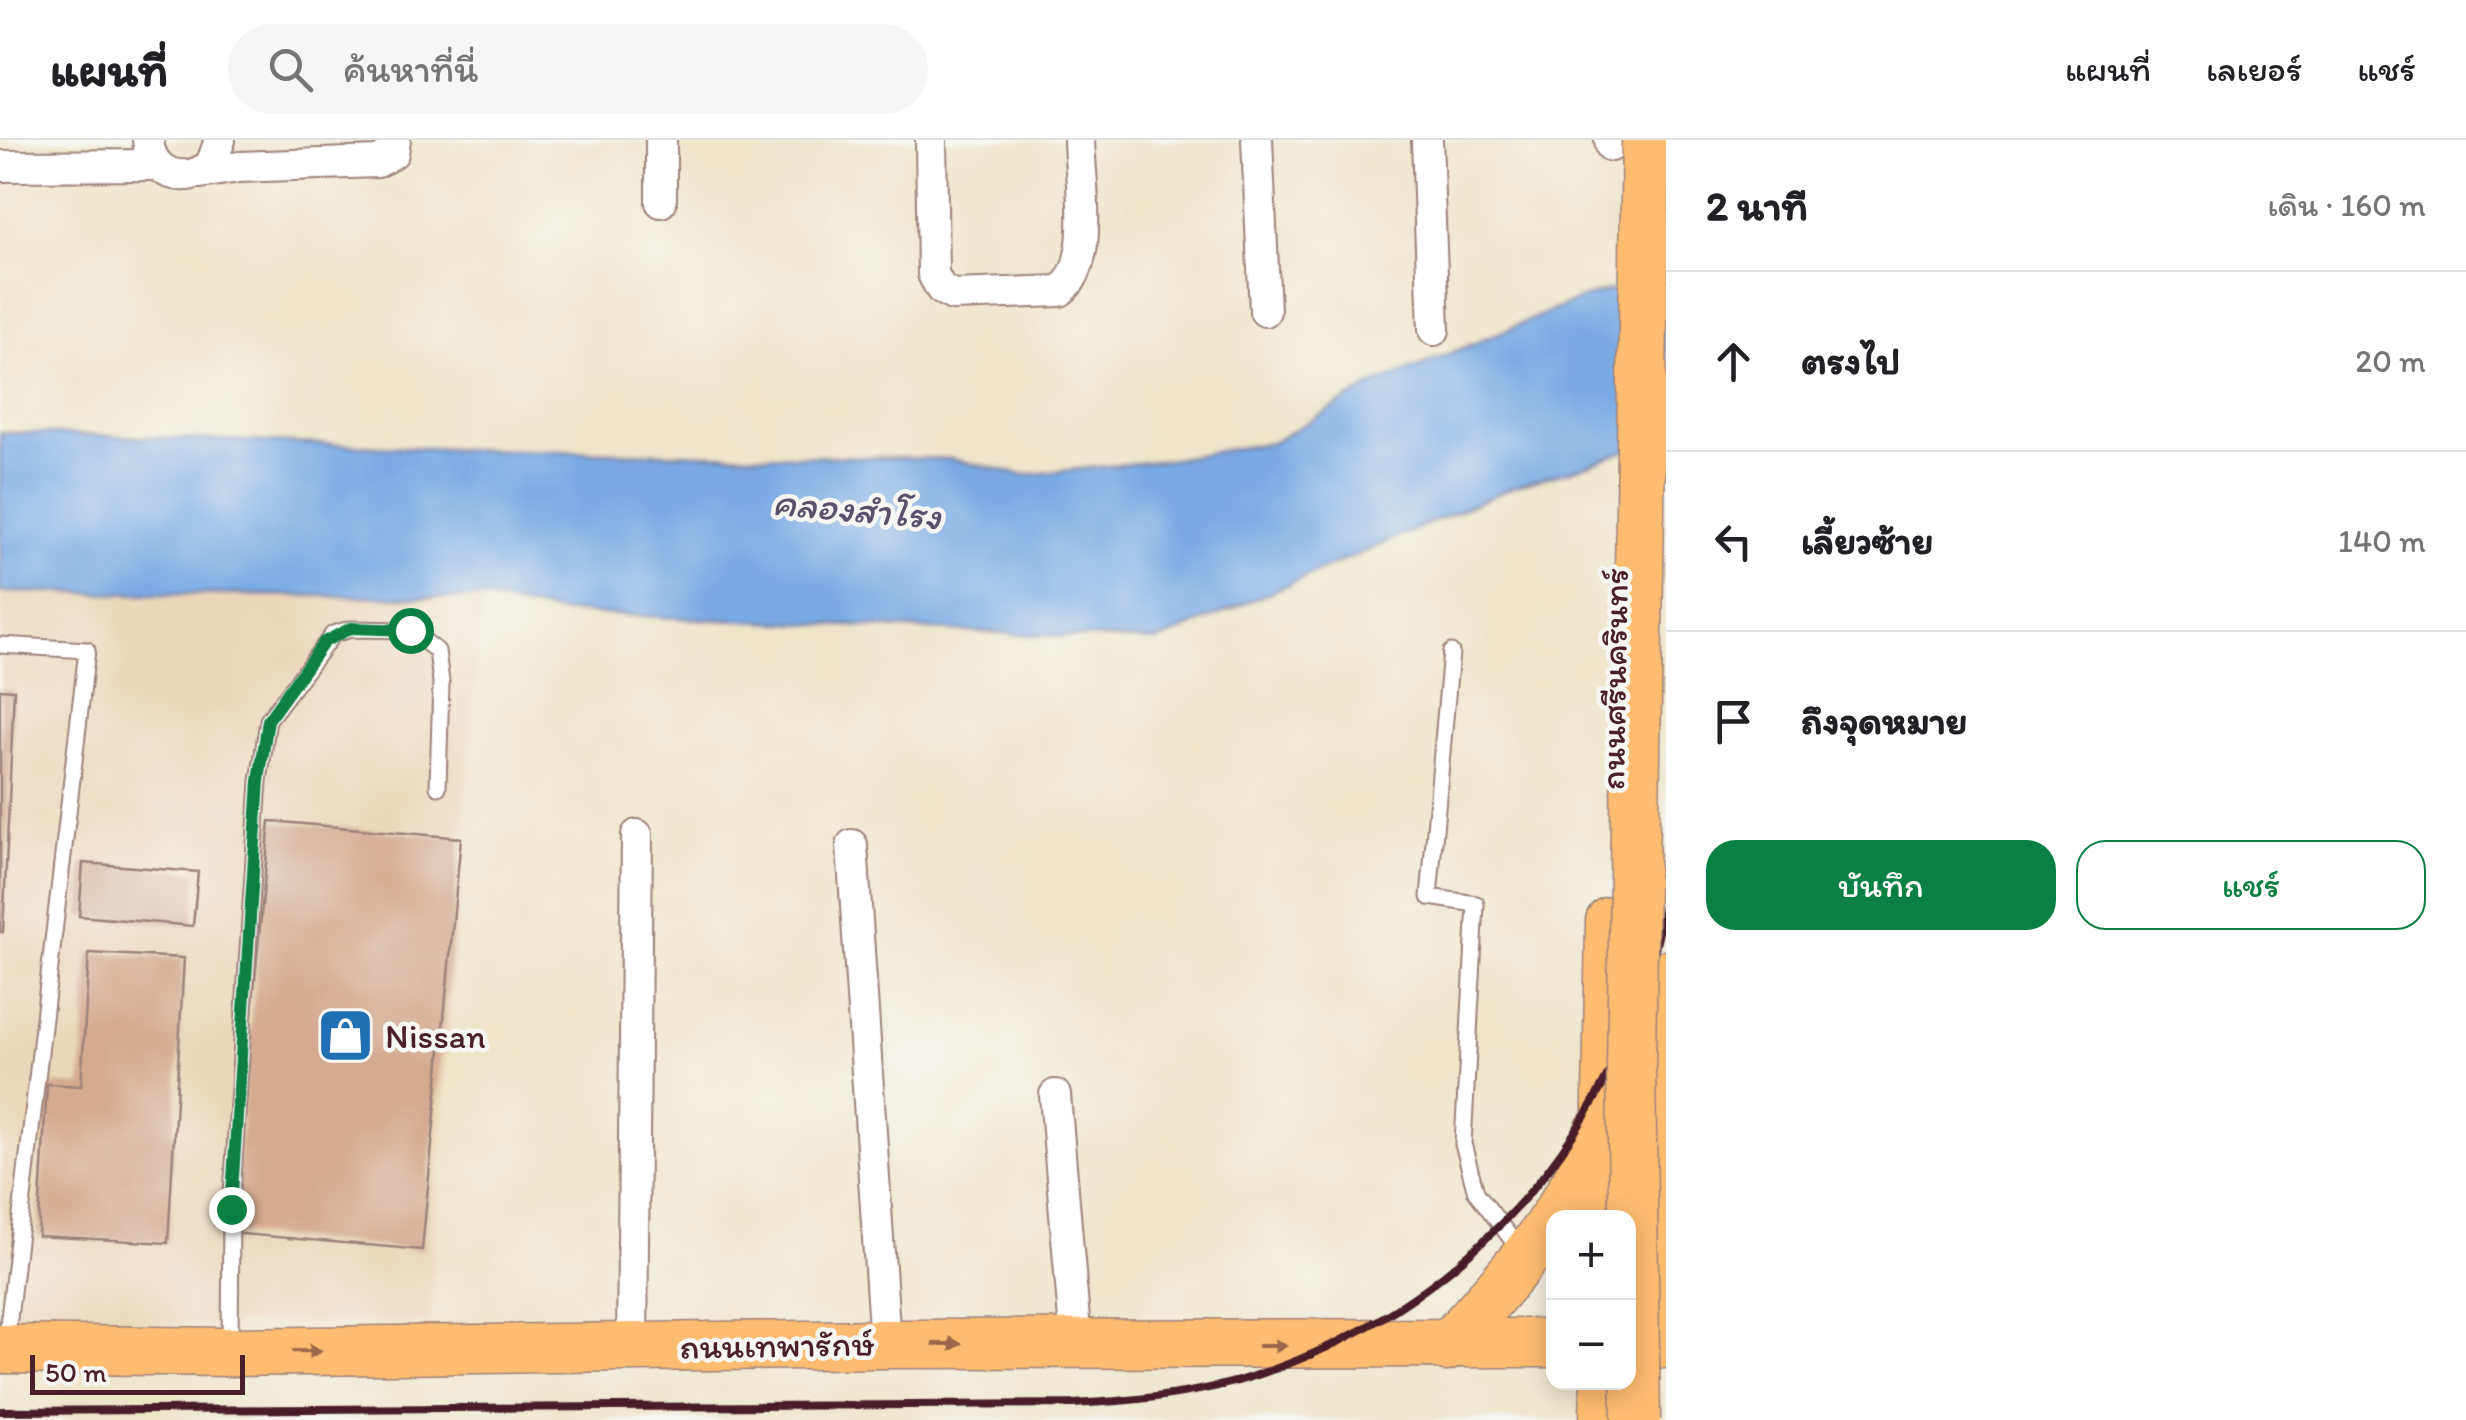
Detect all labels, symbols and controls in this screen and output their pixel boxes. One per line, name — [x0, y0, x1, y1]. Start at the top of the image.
search box — [228, 24, 928, 114]
text: แผนที่ — [50, 40, 168, 98]
icon: search — [263, 42, 318, 97]
text: ค้นหาที่นี่ — [343, 46, 478, 92]
text: แผนที่ — [2065, 48, 2151, 90]
text: เลเยอร์ — [2206, 48, 2302, 90]
text: แชร์ — [2357, 48, 2416, 90]
text: 2 นาที — [1706, 180, 1808, 231]
text: เดิน · 160 m — [2267, 186, 2426, 224]
icon: ahead — [1706, 334, 1761, 389]
text: ตรงไป — [1801, 338, 1900, 384]
text: 20 m — [2355, 342, 2426, 380]
water label: คลองสำโรง — [771, 479, 945, 539]
icon: left — [1706, 514, 1761, 569]
text: เลี้ยวซ้าย — [1801, 518, 1933, 564]
text: 140 m — [2338, 522, 2426, 560]
street label: ถนนศรีนครินทร์ — [1591, 568, 1637, 790]
route start — [388, 608, 434, 654]
icon: arrive — [1706, 694, 1761, 749]
text: ถึงจุดหมาย — [1801, 698, 1967, 744]
button: บันทึก — [1706, 840, 2056, 930]
button: แชร์ — [2076, 840, 2426, 930]
shop icon: Nissan — [316, 1006, 376, 1066]
place label: Nissan — [385, 1015, 486, 1057]
route end — [209, 1187, 255, 1233]
map controls — [1546, 1210, 1636, 1390]
button: + — [1546, 1210, 1636, 1300]
button: − — [1546, 1300, 1636, 1390]
street label: ถนนเทพารักษ์ — [679, 1322, 875, 1368]
one-way arrow — [932, 1336, 964, 1352]
one-way arrow — [1257, 1338, 1289, 1354]
one-way arrow — [292, 1343, 324, 1359]
scale bar — [30, 1350, 245, 1394]
text: 50 m — [45, 1355, 107, 1389]

